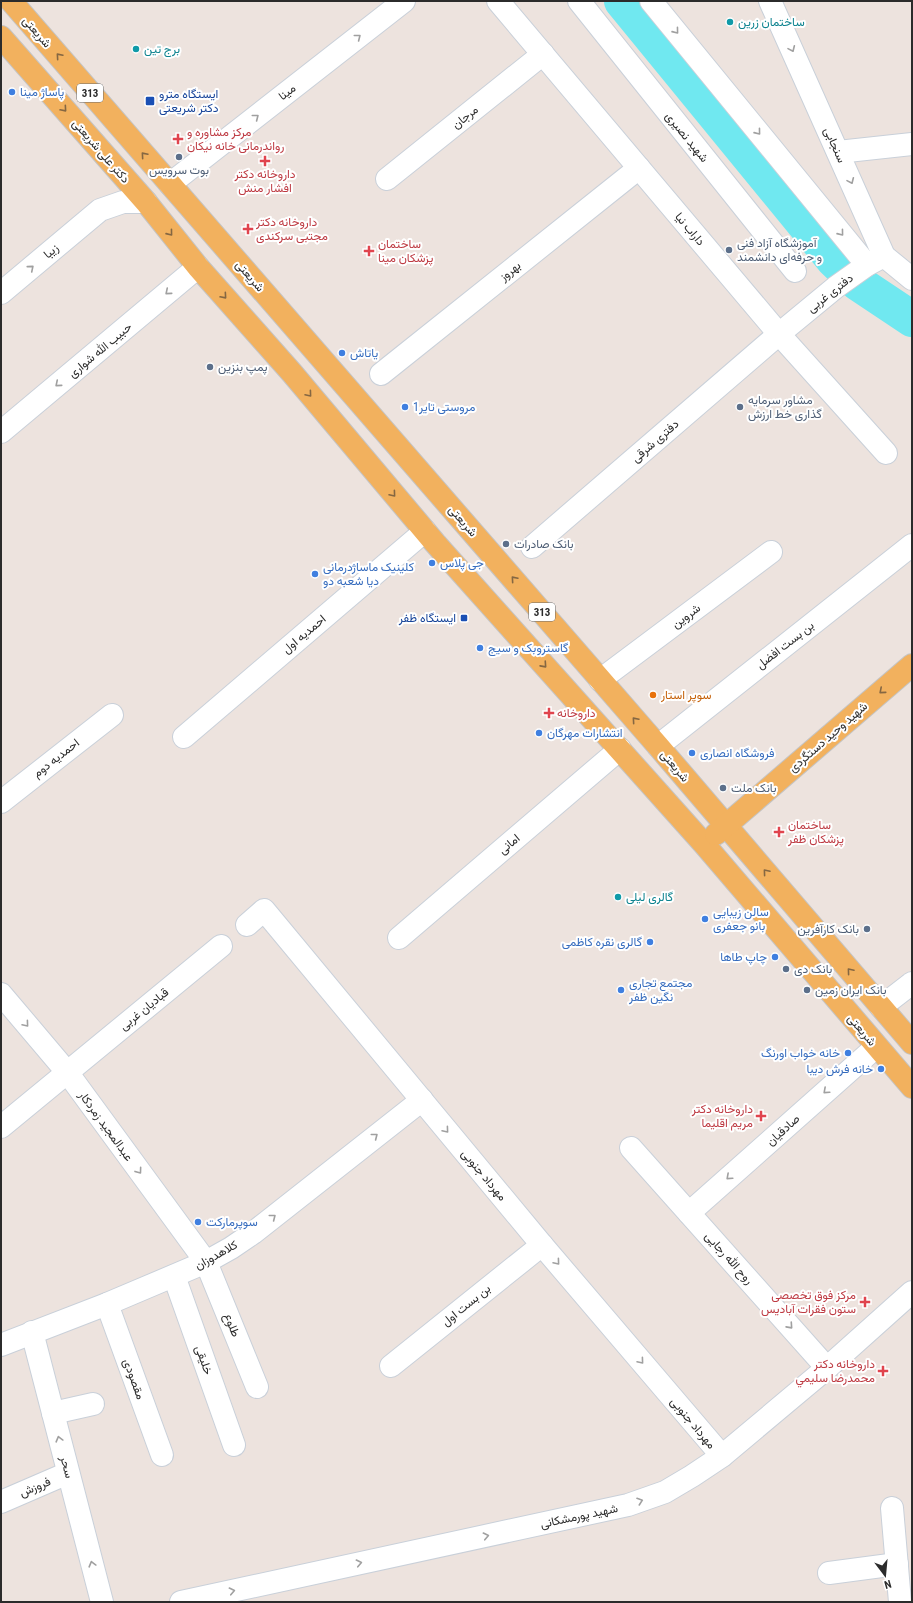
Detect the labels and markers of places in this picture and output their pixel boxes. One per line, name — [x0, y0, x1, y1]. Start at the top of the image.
place label: ساختمان زرین — [738, 15, 805, 30]
marker: ساختمان زرین — [725, 17, 735, 27]
place label: برج تین — [144, 42, 180, 58]
marker: برج تین — [131, 44, 141, 54]
place label: پاساژ مینا — [20, 85, 65, 100]
marker: پاساژ مینا — [7, 87, 17, 97]
place label: ایستگاه مترو دکتر شریعتی — [159, 87, 219, 116]
marker: ایستگاه مترو دکتر شریعتی — [144, 95, 156, 107]
place label: مرکز مشاوره و رواندرمانی خانه نیکان — [187, 125, 284, 154]
marker: مرکز مشاوره و رواندرمانی خانه نیکان — [172, 133, 184, 145]
marker: بوت سرویس — [174, 152, 184, 162]
marker: داروخانه دکتر افشار منش — [260, 156, 270, 166]
place label: بوت سرویس — [149, 163, 209, 178]
place label: داروخانه دکتر افشار منش — [233, 167, 296, 196]
place label: داروخانه دکتر مجتبی سرکندی — [255, 215, 328, 244]
marker: داروخانه دکتر مجتبی سرکندی — [243, 224, 253, 234]
place label: آموزشگاه آزاد فنی و حرفه‌ای دانشمند — [737, 236, 822, 265]
place label: ساختمان پزشكان مينا — [378, 237, 433, 266]
marker: ساختمان پزشكان مينا — [363, 245, 375, 257]
marker: آموزشگاه آزاد فنی و حرفه‌ای دانشمند — [724, 245, 734, 255]
place label: یاتاش — [350, 346, 378, 361]
marker: یاتاش — [337, 348, 347, 358]
place label: پمپ بنزین — [218, 360, 268, 375]
marker: پمپ بنزین — [205, 362, 215, 372]
place label: مشاور سرمایه‌ گذاری خط ارزش — [748, 393, 822, 422]
place label: مروستی تایر1 — [413, 400, 475, 415]
marker: مروستی تایر1 — [400, 402, 410, 412]
marker: مشاور سرمایه‌ گذاری خط ارزش — [735, 402, 745, 412]
place label: بانک صادرات — [514, 537, 574, 552]
marker: بانک صادرات — [501, 539, 511, 549]
place label: جی پلاس — [440, 556, 484, 571]
marker: جی پلاس — [427, 558, 437, 568]
place label: کلینیک ماساژدرمانی دیا شعبه دو — [323, 560, 414, 589]
marker: کلینیک ماساژدرمانی دیا شعبه دو — [310, 569, 320, 579]
place label: ایستگاه ظفر — [398, 611, 456, 626]
marker: ایستگاه ظفر — [459, 613, 469, 623]
place label: گاستروبک و سیج — [488, 641, 568, 657]
marker: گاستروبک و سیج — [475, 643, 485, 653]
place label: سوپر استار — [660, 688, 711, 703]
marker: سوپر استار — [648, 690, 658, 700]
place label: داروخانه — [557, 706, 596, 721]
marker: داروخانه — [544, 708, 554, 718]
place label: انتشارات مهرگان — [547, 726, 623, 741]
marker: انتشارات مهرگان — [534, 728, 544, 738]
place label: فروشگاه انصاری — [700, 746, 775, 761]
marker: فروشگاه انصاری — [687, 748, 697, 758]
place label: بانک ملت — [731, 781, 777, 795]
marker: بانک ملت — [718, 783, 728, 793]
place label: ساختمان پزشکان ظفر — [787, 818, 844, 847]
marker: ساختمان پزشکان ظفر — [773, 826, 785, 838]
place label: گالری لیلی — [626, 890, 673, 905]
marker: گالری لیلی — [613, 892, 623, 902]
place label: سالن زیبایی بانو جعفری — [713, 905, 769, 934]
marker: سالن زیبایی بانو جعفری — [700, 914, 710, 924]
place label: بانک کارآفرین — [797, 922, 859, 937]
marker: بانک کارآفرین — [862, 924, 872, 934]
place label: گالری نقره کاظمی — [562, 935, 642, 950]
marker: گالری نقره کاظمی — [645, 937, 655, 947]
place label: چاپ طاها — [720, 950, 767, 965]
marker: چاپ طاها — [770, 952, 780, 962]
place label: بانک دی — [794, 962, 832, 977]
marker: بانک دی — [781, 964, 791, 974]
place label: مجتمع تجاری نگین ظفر — [628, 976, 692, 1005]
place label: بانک ایران زمین — [815, 983, 887, 998]
marker: مجتمع تجاری نگین ظفر — [616, 985, 626, 995]
marker: بانک ایران زمین — [802, 985, 812, 995]
place label: خانه خواب اورنگ — [761, 1046, 840, 1061]
marker: خانه خواب اورنگ — [843, 1048, 853, 1058]
place label: خانه فرش دیبا — [807, 1062, 873, 1077]
marker: خانه فرش دیبا — [876, 1064, 886, 1074]
place label: داروخانه دکتر مریم اقلیما — [691, 1102, 753, 1131]
marker: داروخانه دکتر مریم اقلیما — [756, 1111, 766, 1121]
place label: سوپرمارکت — [206, 1215, 258, 1230]
marker: سوپرمارکت — [193, 1217, 203, 1227]
place label: مرکز فوق تخصصی ستون فقرات آبادیس — [761, 1288, 856, 1317]
marker: مرکز فوق تخصصی ستون فقرات آبادیس — [859, 1296, 871, 1308]
place label: داروخانه دكتر محمدرضا سليمي — [796, 1357, 875, 1388]
marker: داروخانه دكتر محمدرضا سليمي — [878, 1366, 888, 1376]

